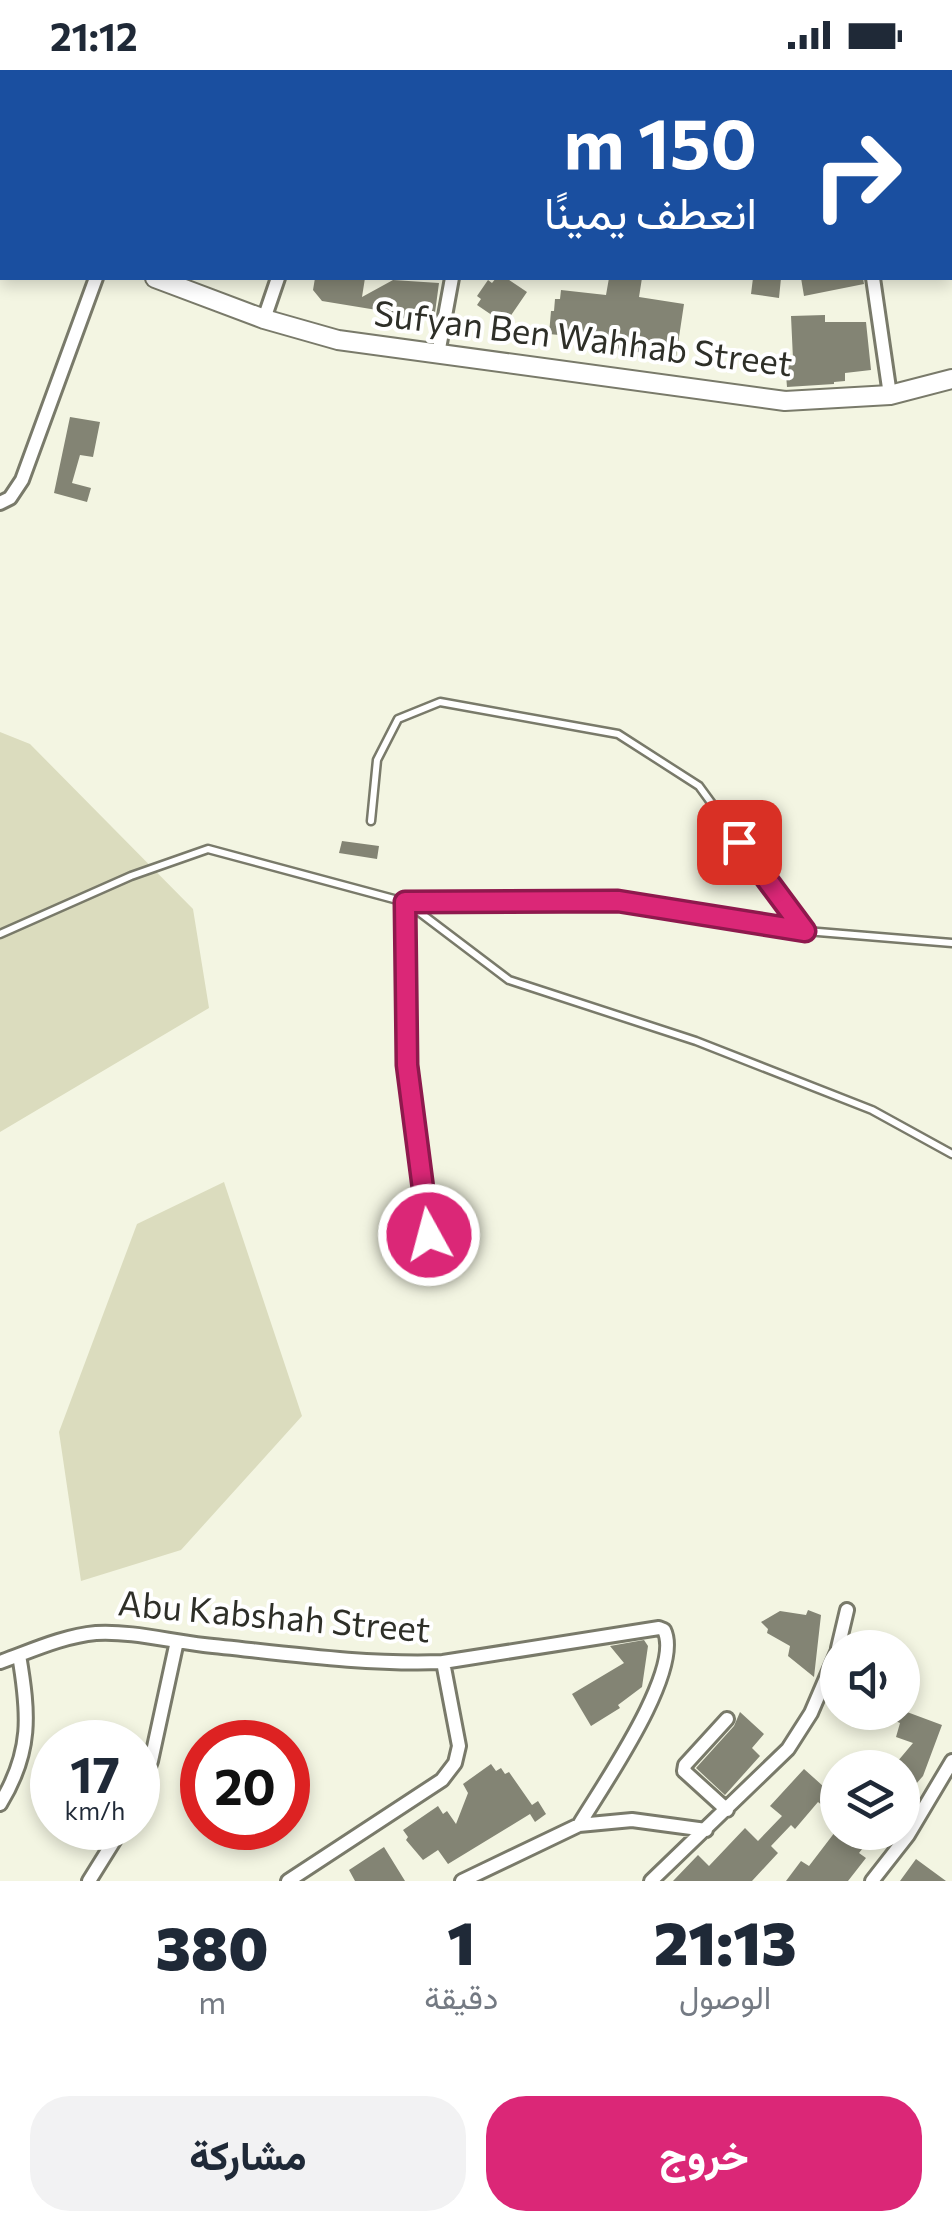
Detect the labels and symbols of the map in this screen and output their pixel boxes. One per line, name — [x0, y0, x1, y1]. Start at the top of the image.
street label: Sufyan Ben Wahhab Street — [372, 289, 795, 384]
pin — [697, 800, 782, 885]
position arrow — [377, 1183, 481, 1287]
street label: Abu Kabshah Street — [116, 1579, 432, 1650]
speed limit sign: 20 — [180, 1720, 310, 1850]

